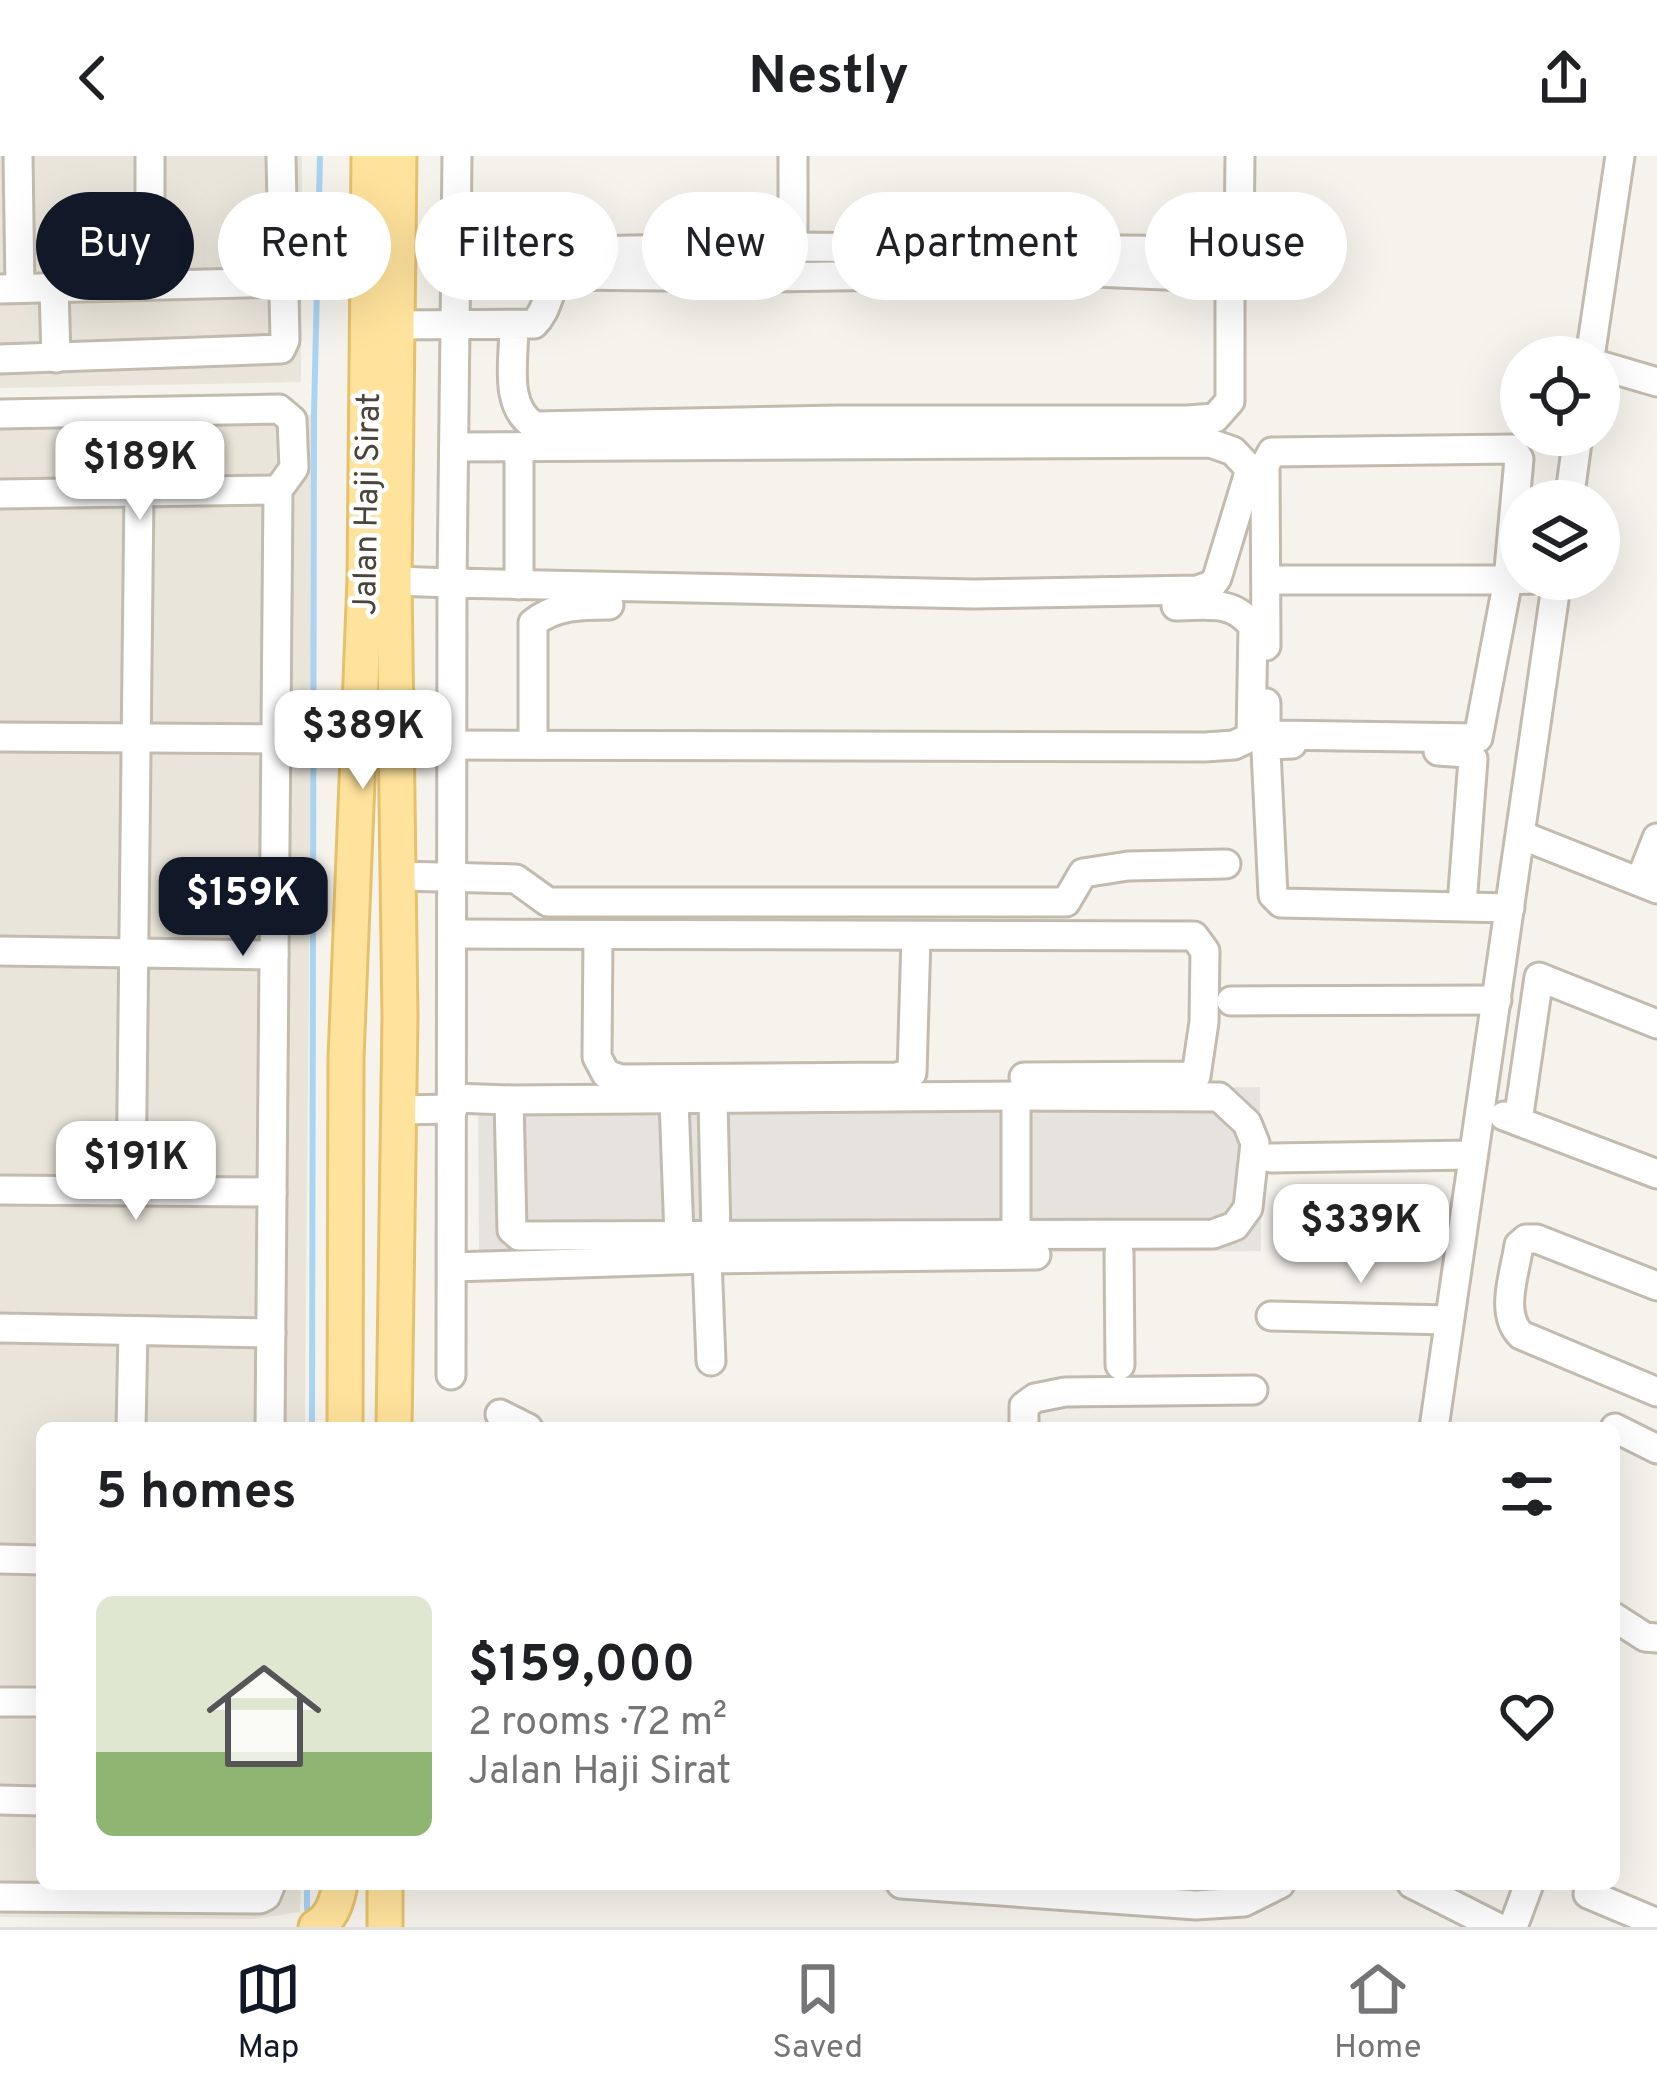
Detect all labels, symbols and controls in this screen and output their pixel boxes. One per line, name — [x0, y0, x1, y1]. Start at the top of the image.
text: Nestly — [748, 44, 909, 113]
icon: back — [60, 45, 126, 111]
icon: share — [1531, 45, 1597, 111]
chip: Buy — [36, 192, 194, 300]
chip: Rent — [218, 192, 391, 300]
chip: Filters — [415, 192, 618, 300]
chip: New — [642, 192, 808, 300]
chip: Apartment — [832, 192, 1121, 300]
chip: House — [1145, 192, 1347, 300]
map controls — [1500, 336, 1620, 600]
button: locate — [1500, 336, 1620, 456]
street label: Jalan Haji Sirat — [346, 392, 392, 616]
pin: $189K — [56, 421, 224, 523]
text: $189K — [82, 435, 198, 484]
button: layers — [1500, 480, 1620, 600]
pin: $389K — [279, 690, 447, 792]
text: $389K — [302, 704, 424, 753]
pin: $159K — [159, 857, 327, 959]
text: $159K — [186, 871, 300, 920]
pin: $191K — [52, 1121, 220, 1223]
text: $191K — [83, 1135, 189, 1184]
pin: $339K — [1277, 1184, 1445, 1286]
text: $339K — [1300, 1198, 1422, 1247]
icon: filters — [1494, 1461, 1560, 1527]
text: 5 homes — [96, 1462, 297, 1527]
text: $159,000 — [468, 1635, 695, 1700]
icon: home — [192, 1644, 336, 1788]
icon: heart — [1494, 1683, 1560, 1749]
text: 2 rooms · 72 m² — [468, 1700, 727, 1749]
text: Jalan Haji Sirat — [468, 1749, 731, 1798]
tab: Map — [235, 1956, 301, 2070]
tab: Saved — [772, 1956, 863, 2070]
tab: Home — [1334, 1956, 1422, 2070]

